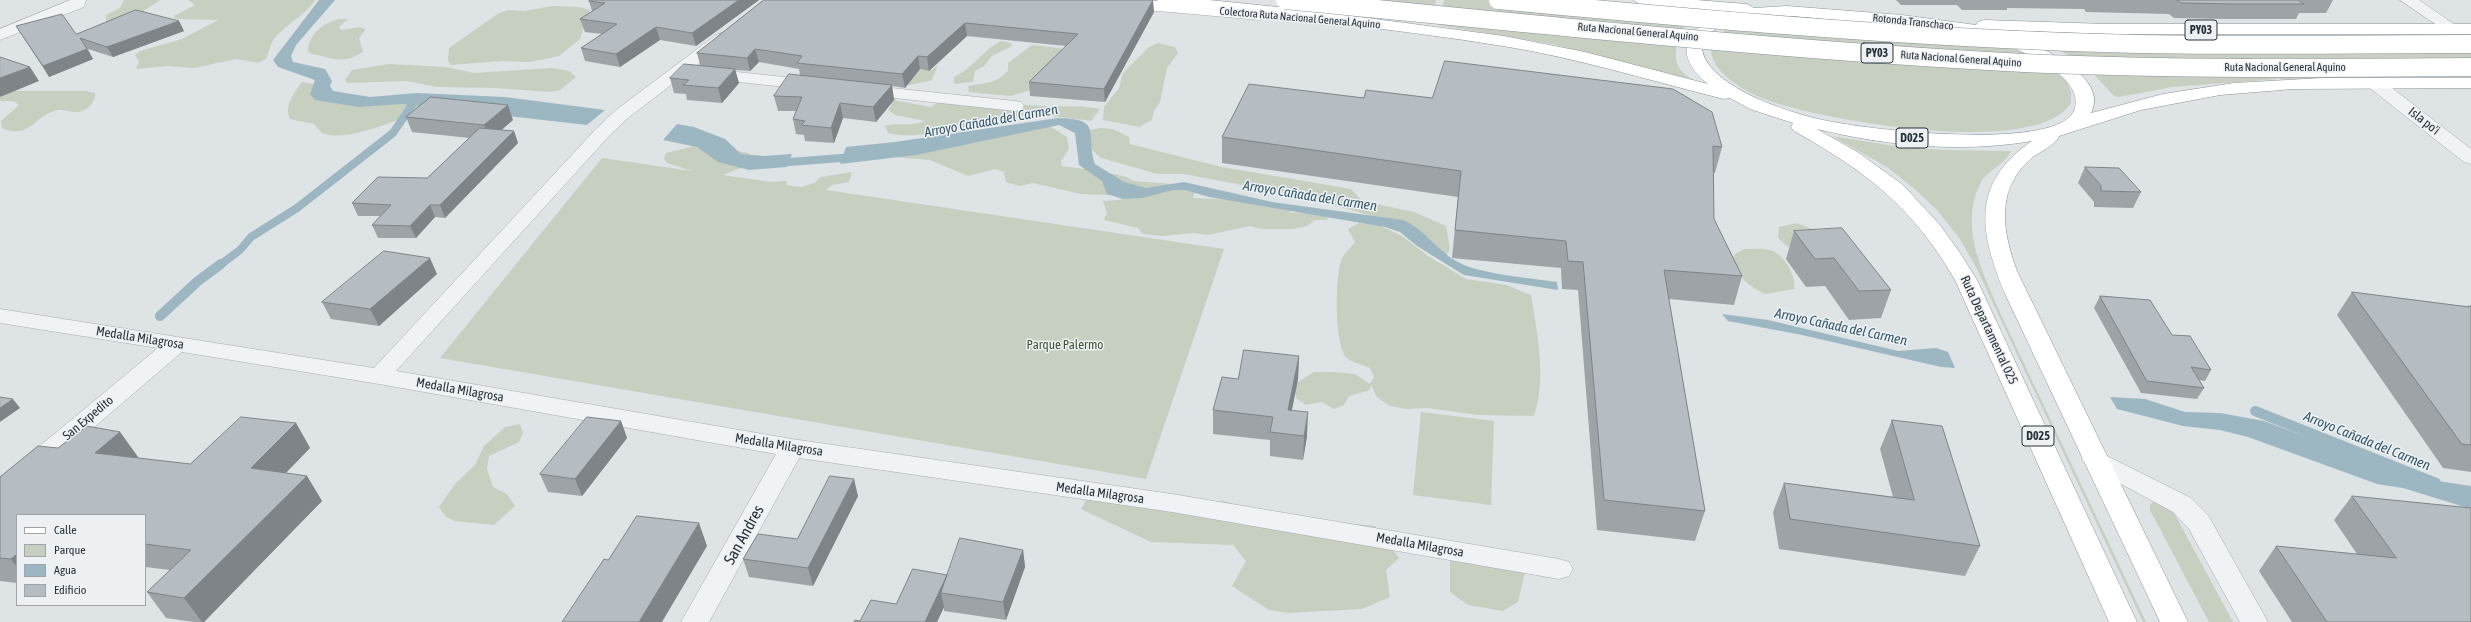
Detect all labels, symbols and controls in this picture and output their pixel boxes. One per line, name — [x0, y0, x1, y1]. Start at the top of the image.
street label: Colectora Ruta Nacional General Aquino — [1219, 4, 1381, 32]
street label: Rotonda Transchaco — [1872, 11, 1954, 33]
street label: Ruta Nacional General Aquino — [1577, 20, 1699, 44]
road number: PY03 — [2185, 20, 2217, 40]
road number: PY03 — [1861, 43, 1893, 63]
street label: Ruta Nacional General Aquino — [1900, 48, 2022, 70]
street label: Ruta Nacional General Aquino — [2224, 61, 2346, 75]
water label: Arroyo Cañada del Carmen — [923, 101, 1059, 141]
street label: Isla po'i — [2405, 104, 2443, 138]
road number: D025 — [1896, 128, 1928, 148]
water label: Arroyo Cañada del Carmen — [1242, 177, 1378, 215]
street label: Ruta Departamental 025 — [1957, 273, 2021, 387]
water label: Arroyo Cañada del Carmen — [1773, 305, 1909, 349]
street label: Medalla Milagrosa — [95, 323, 185, 353]
park label: Parque Palermo — [1027, 337, 1103, 353]
street label: Medalla Milagrosa — [415, 375, 505, 405]
street label: San Expedito — [60, 392, 116, 444]
water label: Arroyo Cañada del Carmen — [2301, 408, 2433, 474]
road number: D025 — [2022, 426, 2054, 446]
street label: Medalla Milagrosa — [734, 430, 824, 460]
street label: Medalla Milagrosa — [1055, 479, 1145, 507]
street label: San Andres — [720, 502, 768, 568]
legend — [16, 514, 146, 606]
text: Calle — [54, 523, 77, 537]
street label: Medalla Milagrosa — [1375, 530, 1465, 560]
text: Parque — [54, 543, 86, 557]
text: Agua — [54, 563, 76, 577]
text: Edificio — [54, 583, 86, 597]

